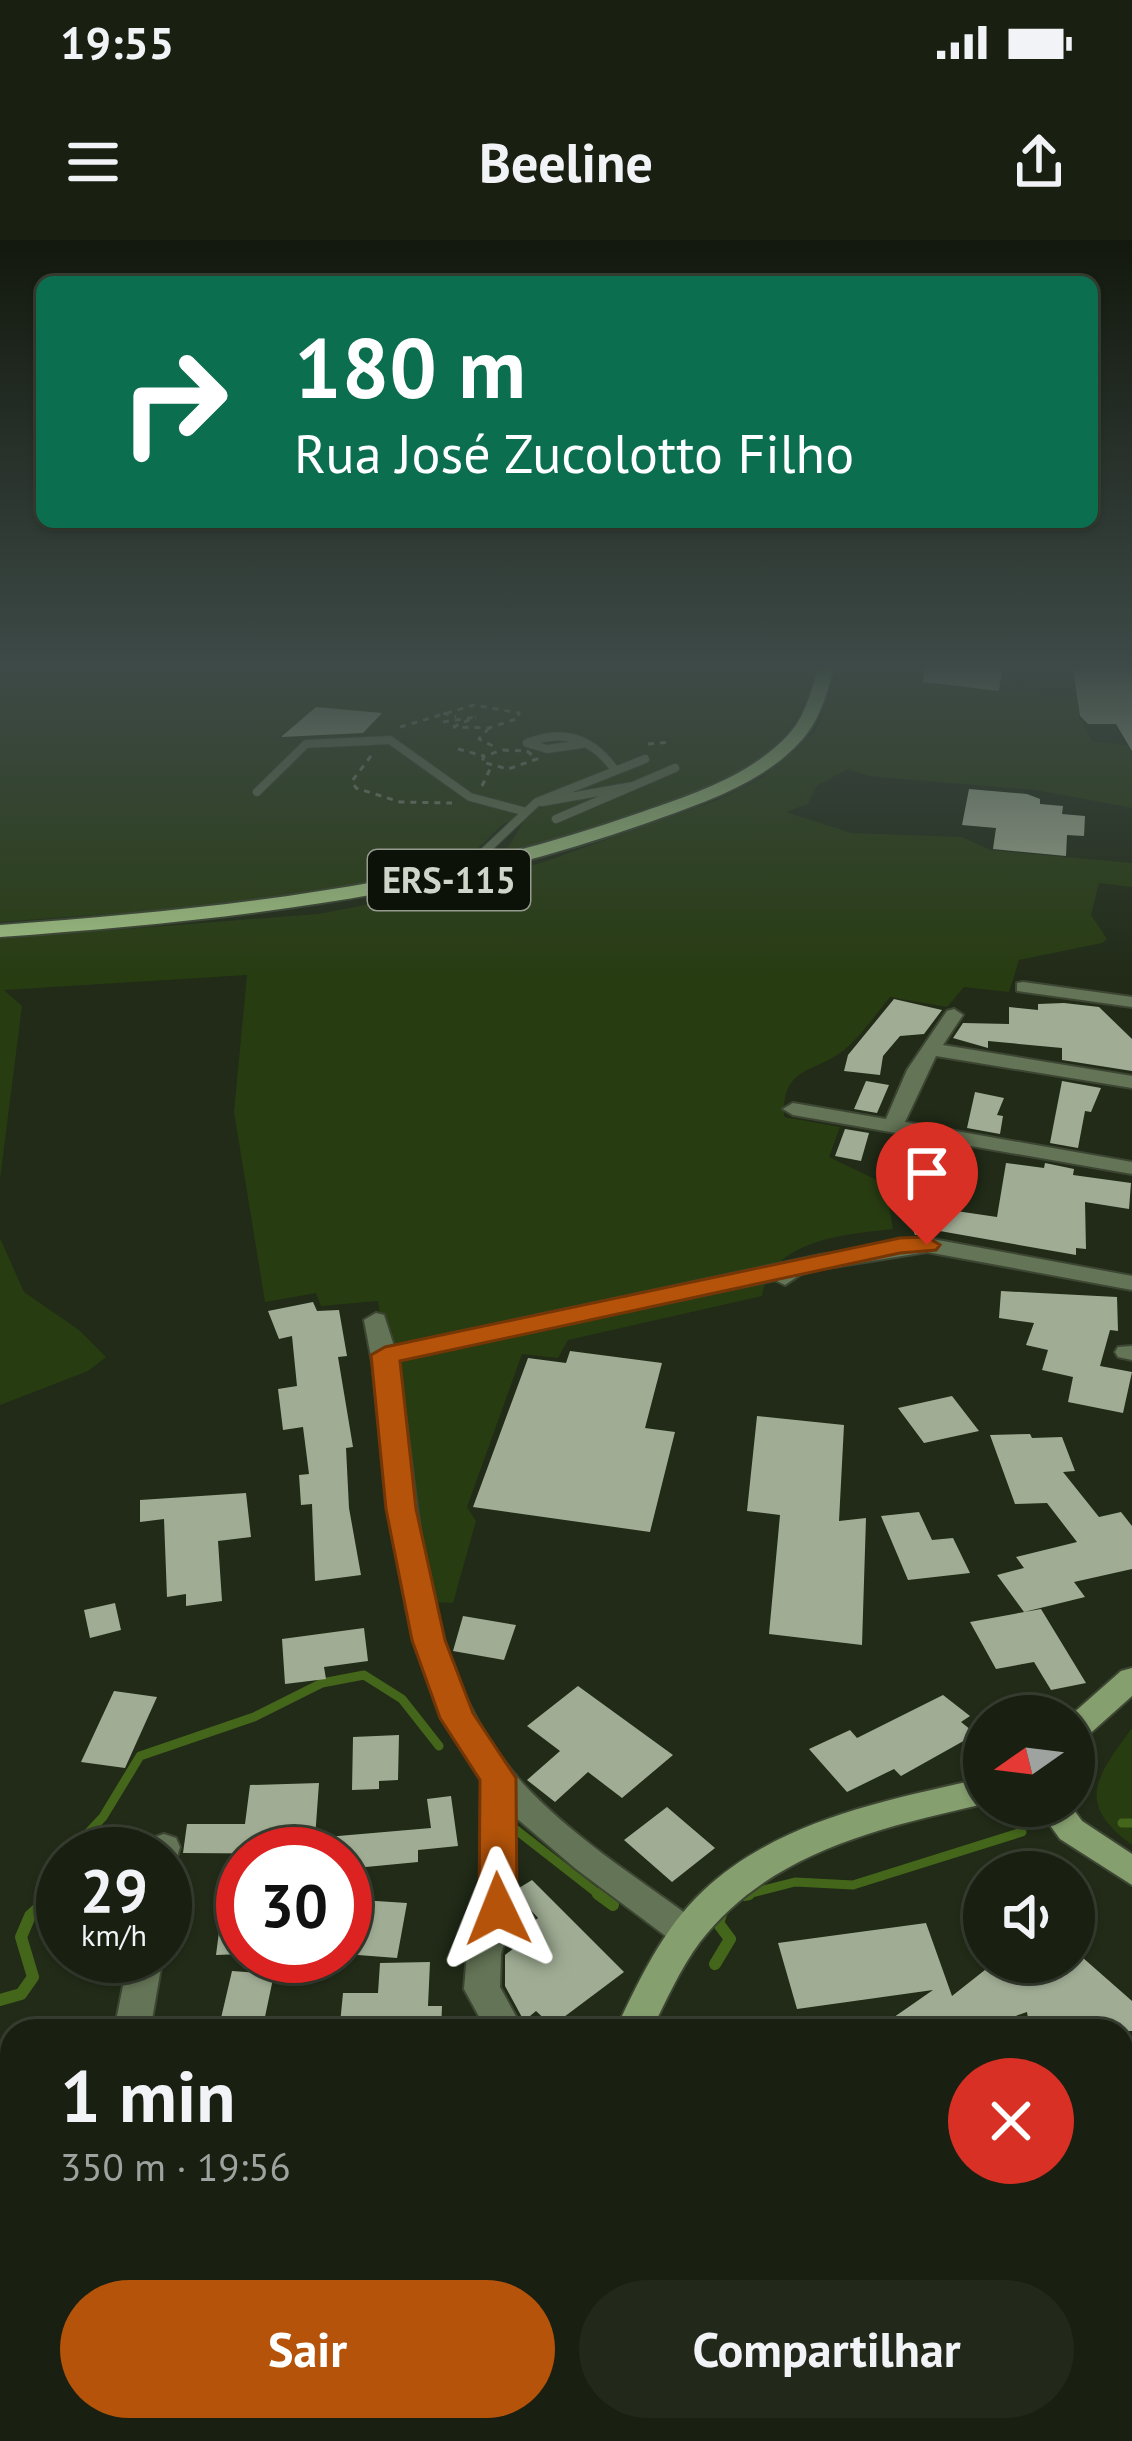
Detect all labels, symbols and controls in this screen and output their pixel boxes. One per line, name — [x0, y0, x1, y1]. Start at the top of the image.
text: 19:55 — [60, 13, 174, 71]
text: Beeline — [479, 127, 653, 197]
icon: menu — [60, 129, 126, 195]
icon: share — [1006, 129, 1072, 195]
text: 180 m — [294, 312, 526, 421]
icon: right — [96, 324, 252, 480]
text: Rua José Zucolotto Filho — [294, 418, 854, 488]
road number: ERS-115 — [368, 850, 530, 910]
pin — [876, 1122, 978, 1245]
icon: arrive — [894, 1140, 960, 1206]
north arrow — [963, 1695, 1095, 1827]
map controls — [963, 1695, 1095, 1983]
speed limit sign: 30 — [216, 1827, 372, 1983]
position arrow — [435, 1846, 561, 1972]
text: 29 — [80, 1851, 148, 1929]
button: sound — [963, 1851, 1095, 1983]
text: km/h — [81, 1915, 147, 1954]
text: 1 min — [60, 2049, 236, 2142]
button: close — [948, 2058, 1074, 2184]
text: 350 m · 19:56 — [60, 2141, 291, 2192]
button: Sair — [60, 2280, 555, 2418]
button: Compartilhar — [579, 2280, 1074, 2418]

